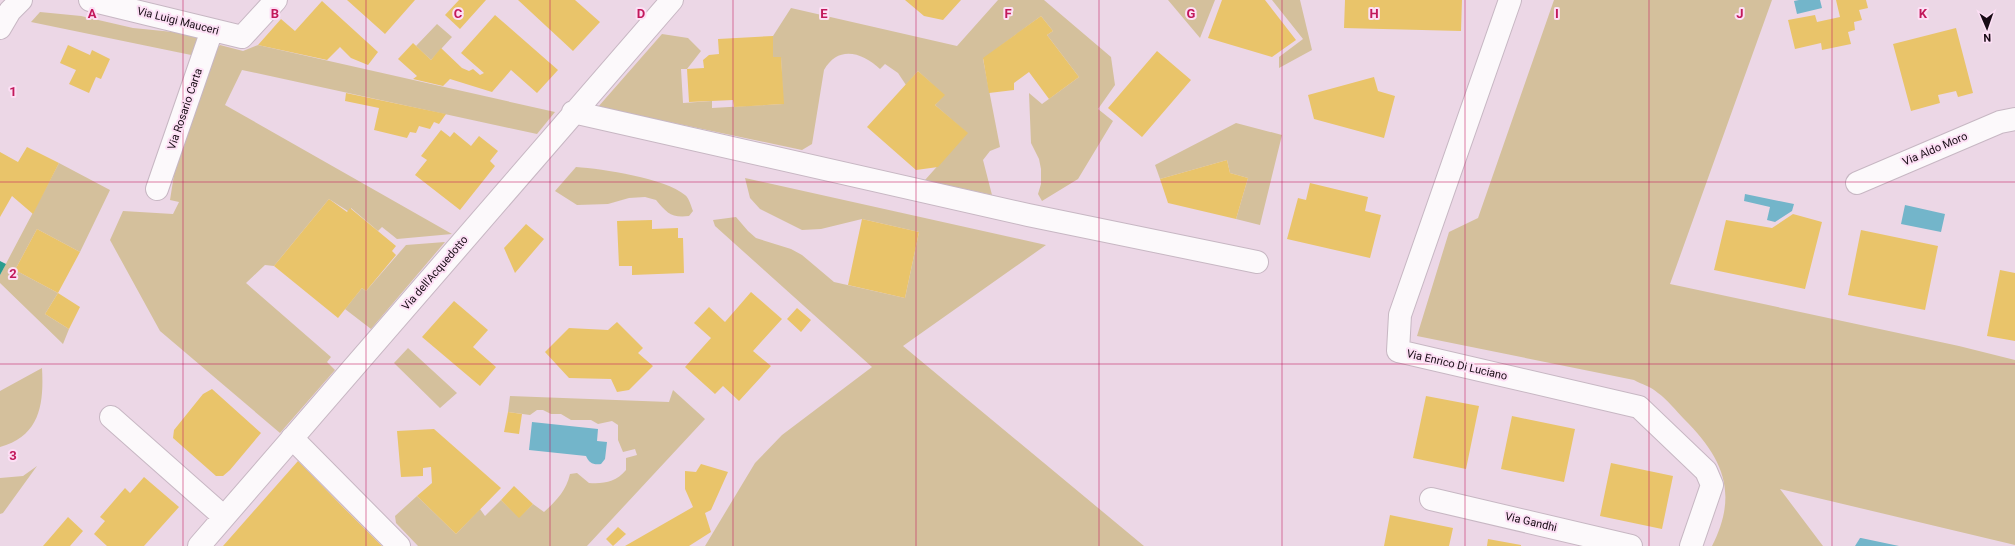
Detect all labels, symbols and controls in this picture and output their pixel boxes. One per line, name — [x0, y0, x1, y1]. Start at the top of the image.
street label: Via Luigi Mauceri — [136, 5, 220, 37]
text: A — [88, 6, 97, 21]
text: B — [271, 6, 279, 21]
text: C — [454, 6, 463, 21]
text: D — [637, 6, 645, 21]
text: E — [820, 6, 828, 21]
text: F — [1004, 6, 1012, 21]
text: G — [1187, 6, 1196, 21]
text: H — [1369, 6, 1379, 21]
text: I — [1555, 6, 1559, 21]
text: J — [1736, 6, 1744, 21]
text: K — [1919, 6, 1928, 21]
north arrow — [1967, 8, 2007, 48]
text: N — [1983, 31, 1991, 44]
street label: Via Rosario Carta — [165, 67, 205, 151]
text: 1 — [9, 84, 17, 99]
street label: Via Aldo Moro — [1901, 129, 1969, 169]
street label: Via dell'Acquedotto — [399, 233, 471, 313]
text: 2 — [9, 266, 17, 281]
street label: Via Enrico Di Luciano — [1405, 347, 1509, 383]
text: 3 — [9, 448, 17, 463]
street label: Via Gandhi — [1504, 510, 1558, 534]

